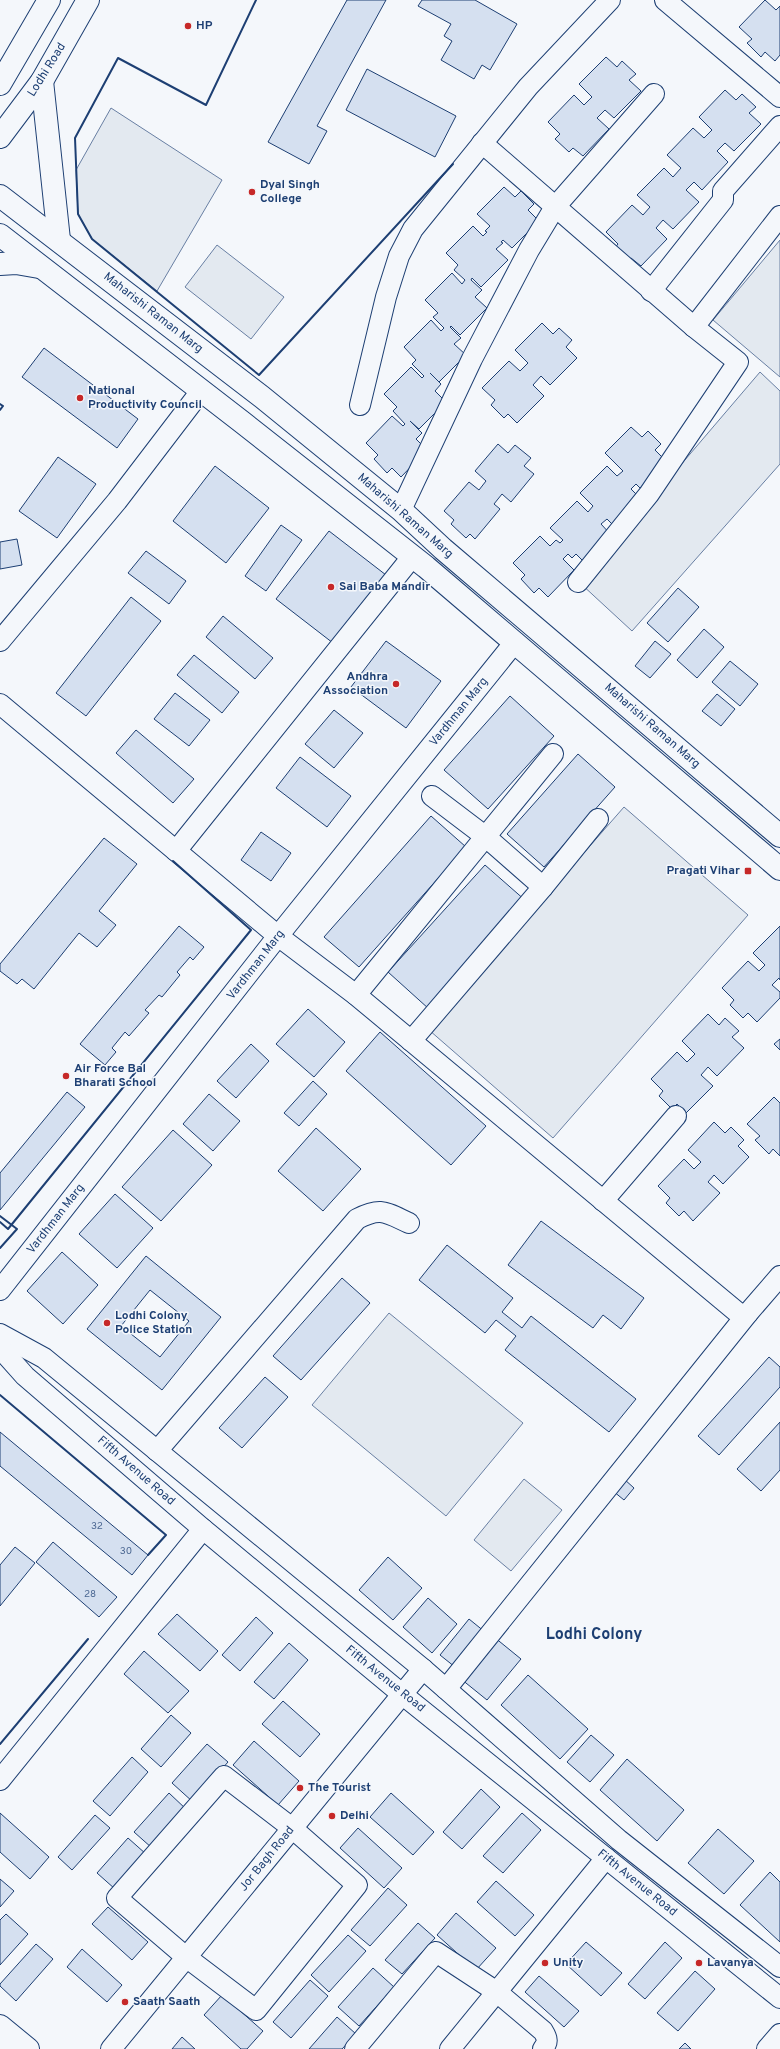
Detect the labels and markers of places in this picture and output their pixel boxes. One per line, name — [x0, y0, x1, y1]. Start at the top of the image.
place label: HP — [196, 18, 213, 34]
marker: HP — [183, 21, 193, 31]
place label: Dyal Singh College — [260, 177, 320, 207]
marker: Dyal Singh College — [247, 187, 257, 197]
place label: National Productivity Council — [88, 383, 202, 413]
marker: National Productivity Council — [75, 393, 85, 403]
place label: Sai Baba Mandir — [339, 579, 430, 595]
marker: Sai Baba Mandir — [326, 582, 336, 592]
place label: Andhra Association — [323, 669, 388, 699]
marker: Andhra Association — [391, 679, 401, 689]
place label: Pragati Vihar — [666, 863, 740, 879]
marker: Pragati Vihar — [743, 866, 753, 876]
place label: Air Force Bal Bharati School — [74, 1061, 156, 1091]
marker: Air Force Bal Bharati School — [61, 1071, 71, 1081]
place label: Lodhi Colony Police Station — [115, 1308, 192, 1338]
marker: Lodhi Colony Police Station — [102, 1318, 112, 1328]
place label: The Tourist — [308, 1780, 371, 1796]
marker: The Tourist — [295, 1783, 305, 1793]
place label: Delhi — [340, 1808, 369, 1824]
marker: Delhi — [327, 1811, 337, 1821]
place label: Unity — [553, 1955, 584, 1971]
place label: Lavanya — [707, 1955, 754, 1971]
marker: Unity — [540, 1958, 550, 1968]
marker: Lavanya — [694, 1958, 704, 1968]
place label: Saath Saath — [133, 1994, 200, 2010]
marker: Saath Saath — [120, 1997, 130, 2007]

